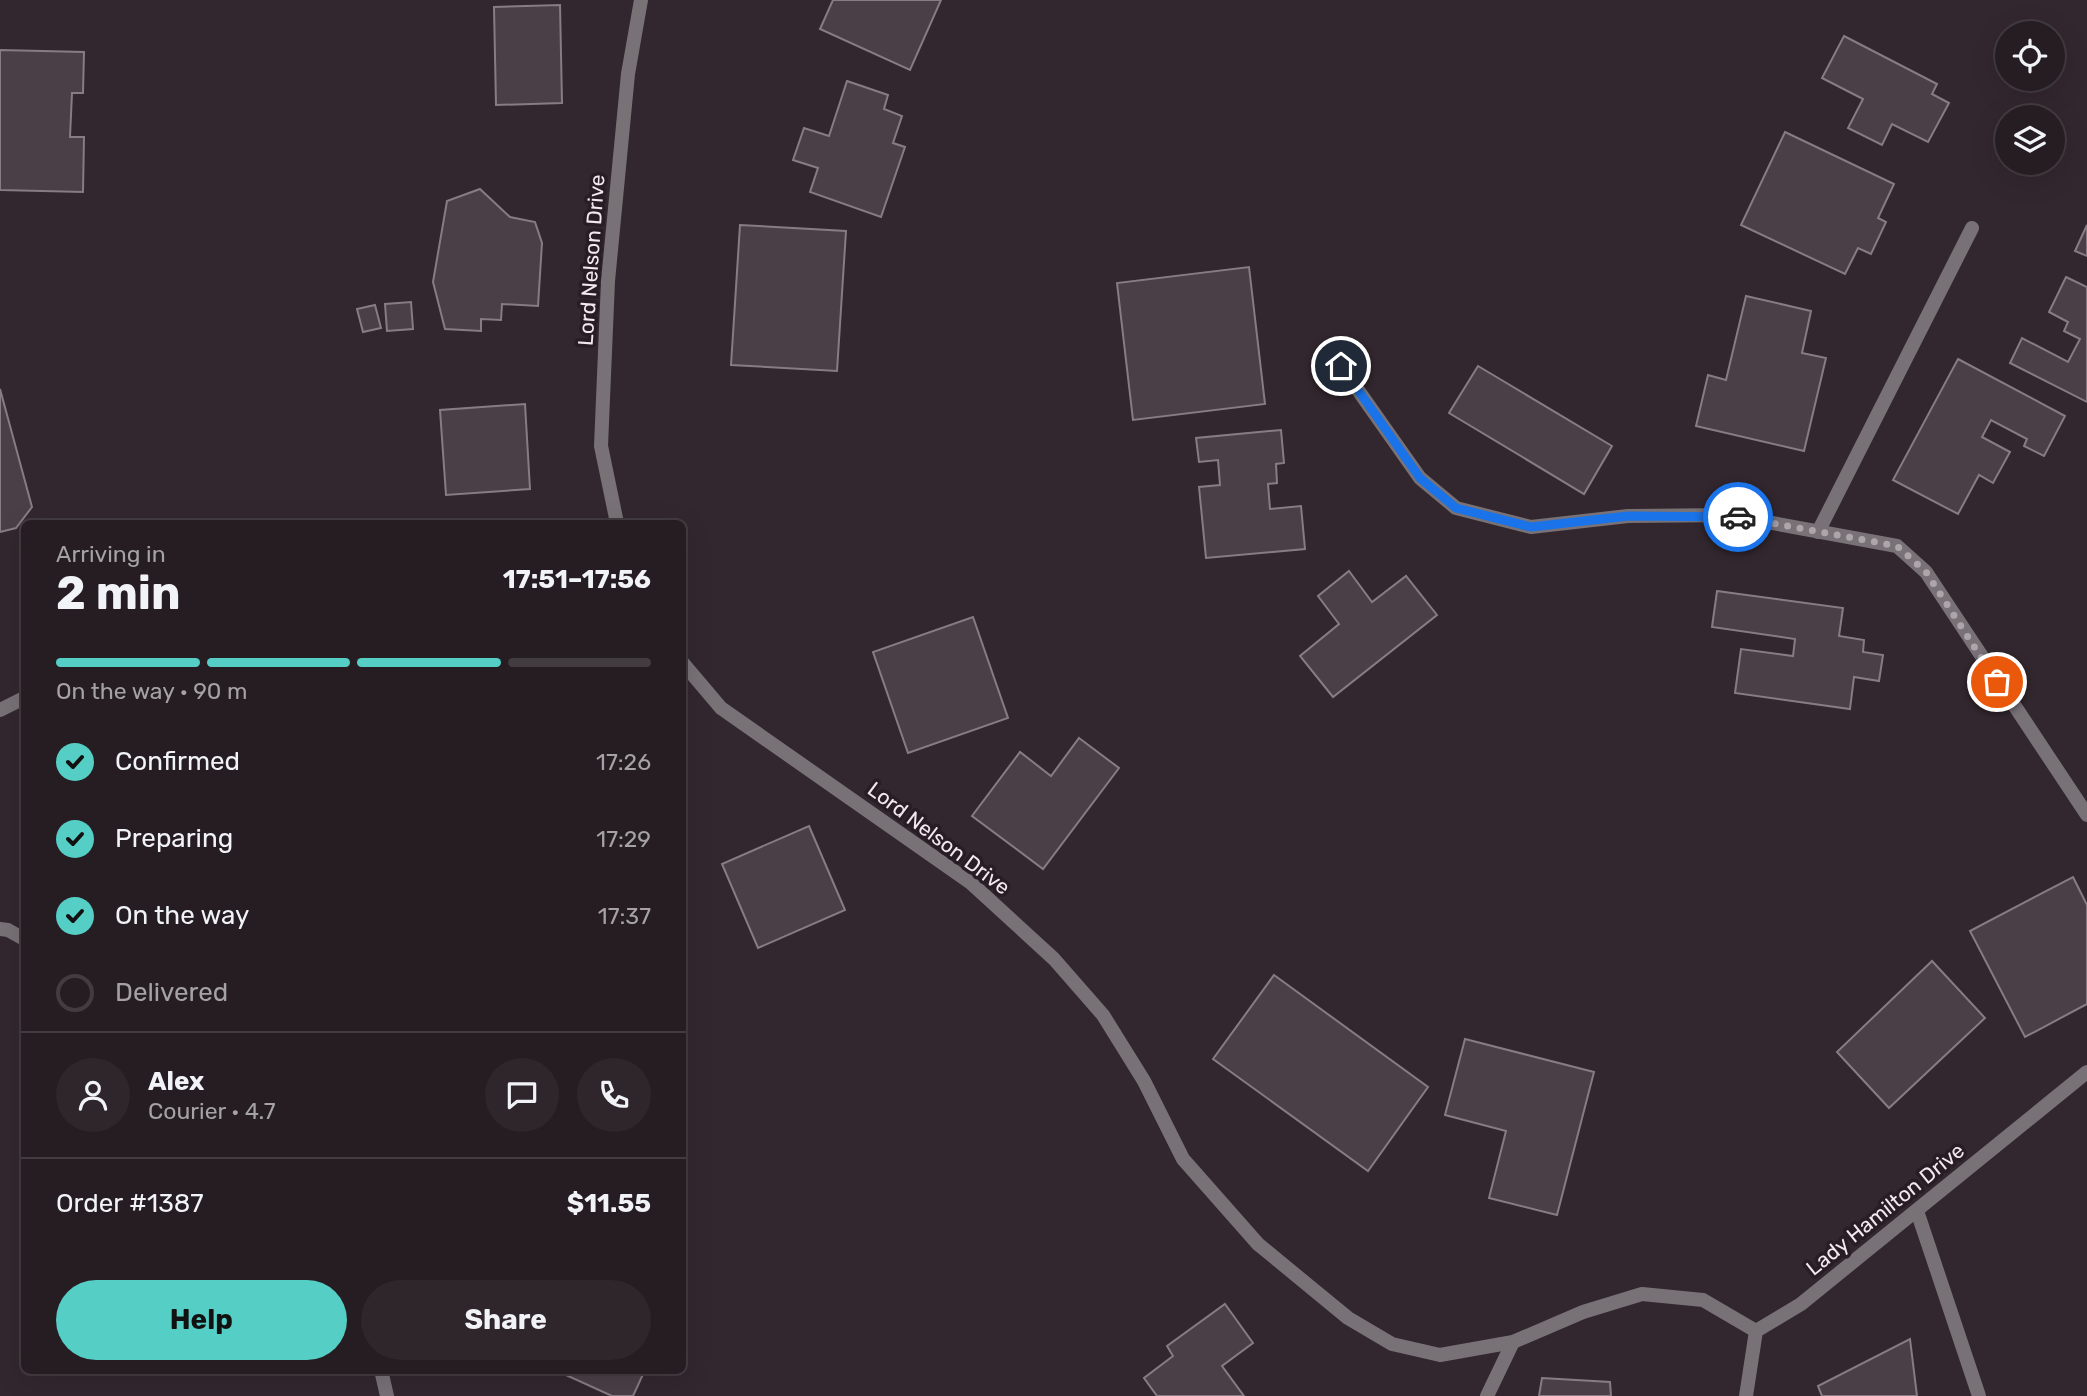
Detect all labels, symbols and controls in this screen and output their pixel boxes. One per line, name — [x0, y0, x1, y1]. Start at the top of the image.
map controls — [1995, 21, 2065, 175]
button: locate — [1995, 21, 2065, 91]
button: layers — [1995, 105, 2065, 175]
street label: Lord Nelson Drive — [573, 173, 609, 347]
pin — [1311, 336, 1371, 396]
icon: home — [1322, 347, 1360, 385]
courier — [1703, 482, 1773, 552]
icon: car — [1719, 498, 1757, 536]
text: Arriving in — [56, 540, 166, 568]
text: 17:51–17:56 — [503, 564, 651, 595]
text: 2 min — [56, 566, 181, 621]
pin — [1967, 652, 2027, 712]
icon: bag — [1978, 663, 2016, 701]
text: On the way · 90 m — [56, 677, 247, 705]
icon: check — [56, 743, 94, 781]
text: Confirmed — [115, 746, 240, 777]
text: 17:26 — [596, 748, 651, 776]
street label: Lord Nelson Drive — [863, 776, 1015, 900]
icon: check — [56, 820, 94, 858]
text: Preparing — [115, 823, 233, 854]
text: 17:29 — [596, 825, 651, 853]
icon: check — [56, 897, 94, 935]
text: On the way — [115, 900, 249, 931]
text: 17:37 — [598, 902, 651, 930]
text: Delivered — [115, 977, 228, 1008]
button: person — [56, 1058, 130, 1132]
button: chat — [485, 1058, 559, 1132]
button: phone — [577, 1058, 651, 1132]
text: Alex — [148, 1066, 204, 1097]
text: Courier · 4.7 — [148, 1097, 275, 1125]
street label: Lady Hamilton Drive — [1801, 1138, 1969, 1280]
text: Order #1387 — [56, 1188, 204, 1219]
text: $11.55 — [567, 1188, 651, 1219]
button: Help — [56, 1280, 347, 1360]
button: Share — [361, 1280, 651, 1360]

